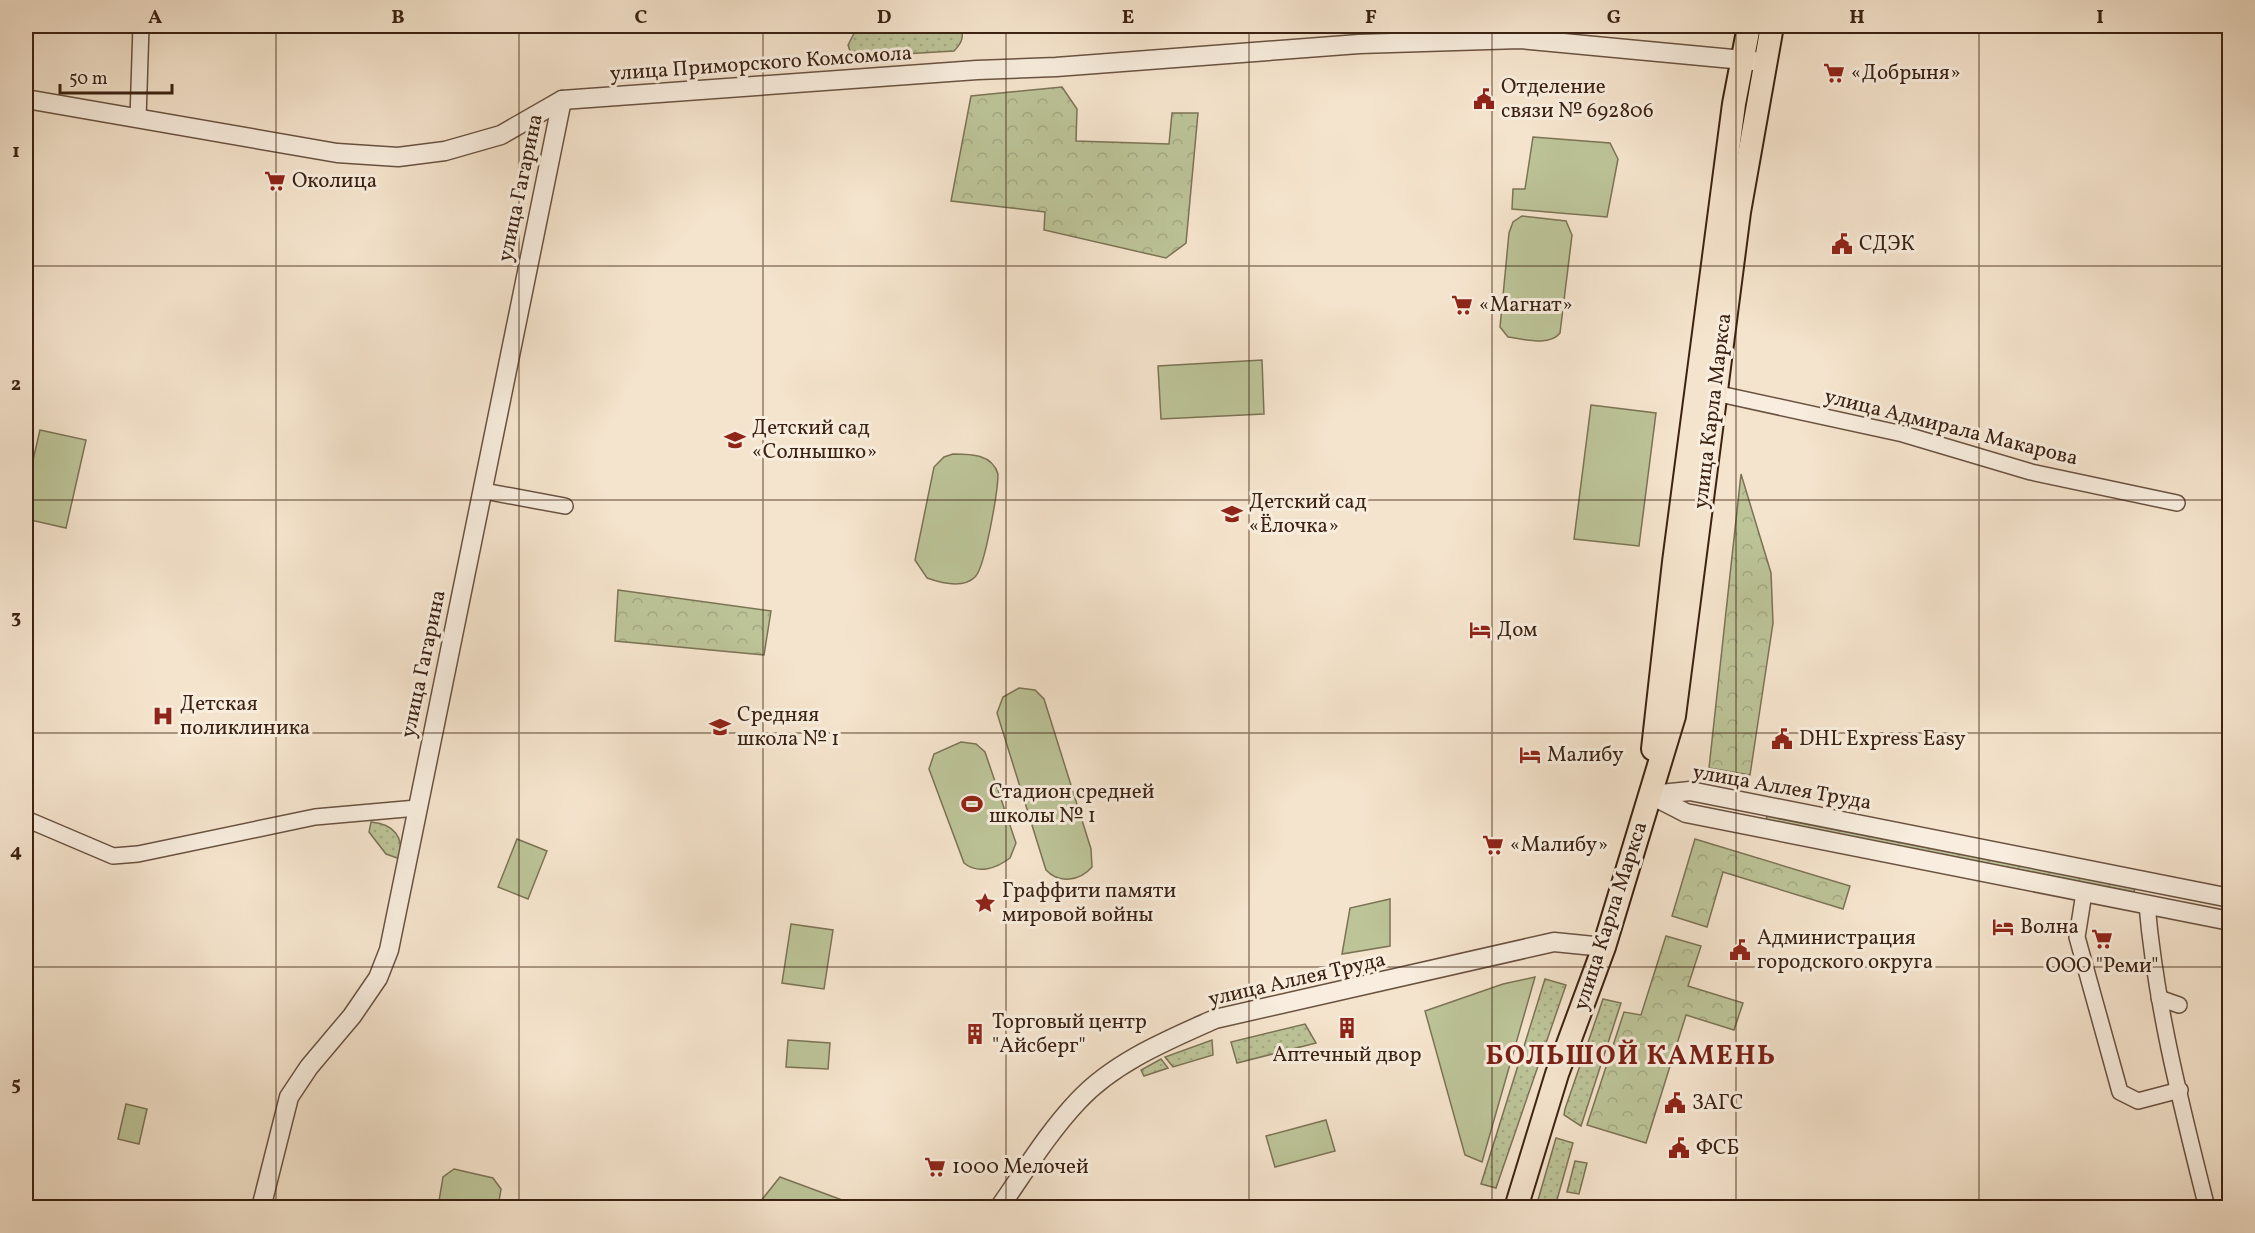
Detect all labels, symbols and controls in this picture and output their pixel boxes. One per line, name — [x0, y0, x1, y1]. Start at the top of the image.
text: A — [148, 4, 162, 32]
text: B — [391, 4, 405, 32]
text: C — [635, 4, 648, 32]
text: D — [877, 4, 891, 32]
text: E — [1122, 4, 1134, 32]
text: F — [1365, 4, 1377, 32]
text: G — [1607, 4, 1621, 32]
text: H — [1849, 4, 1865, 32]
text: I — [2096, 4, 2104, 32]
street label: улица Приморского Комсомола — [609, 39, 913, 89]
scale bar — [60, 57, 172, 95]
place label: «Добрыня» — [1851, 59, 1961, 88]
supermarket icon: «Добрыня» — [1822, 61, 1846, 85]
text: 50 m — [69, 67, 108, 92]
place label: Отделение связи № 692806 — [1501, 73, 1654, 126]
public building icon: Отделение связи № 692806 — [1472, 87, 1496, 111]
street label: улица Гагарина — [491, 111, 551, 265]
text: 1 — [12, 138, 20, 166]
place label: Околица — [292, 167, 377, 196]
supermarket icon: Околица — [263, 169, 287, 193]
place label: СДЭК — [1859, 230, 1915, 259]
public building icon: СДЭК — [1830, 232, 1854, 256]
place label: «Магнат» — [1479, 291, 1573, 320]
supermarket icon: «Магнат» — [1450, 293, 1474, 317]
street label: улица Карла Маркса — [1687, 311, 1739, 511]
text: 2 — [11, 371, 21, 399]
street label: улица Адмирала Макарова — [1821, 382, 2081, 474]
place label: Детский сад «Солнышко» — [752, 414, 877, 467]
school or university icon: Детский сад «Солнышко» — [723, 428, 747, 452]
place label: Детский сад «Ёлочка» — [1249, 488, 1367, 541]
school or university icon: Детский сад «Ёлочка» — [1220, 502, 1244, 526]
street label: улица Гагарина — [394, 587, 454, 741]
text: 3 — [11, 604, 21, 632]
place label: Дом — [1497, 616, 1537, 645]
hotel icon: Дом — [1468, 618, 1492, 642]
place label: Детская поликлиника — [180, 690, 310, 743]
place label: Средняя школа № 1 — [737, 701, 839, 754]
hospital icon: Детская поликлиника — [151, 704, 175, 728]
school or university icon: Средняя школа № 1 — [708, 715, 732, 739]
place label: DHL Express Easy — [1799, 725, 1966, 754]
public building icon: DHL Express Easy — [1770, 727, 1794, 751]
place label: Малибу — [1547, 741, 1624, 770]
hotel icon: Малибу — [1518, 743, 1542, 767]
street label: улица Аллея Труда — [1690, 758, 1874, 818]
place label: Стадион средней школы № 1 — [989, 778, 1155, 831]
sports icon: Стадион средней школы № 1 — [960, 792, 984, 816]
street label: улица Карла Маркса — [1567, 818, 1655, 1014]
place label: «Малибу» — [1510, 831, 1608, 860]
supermarket icon: «Малибу» — [1481, 833, 1505, 857]
text: 4 — [10, 838, 22, 866]
place label: Граффити памяти мировой войны — [1002, 877, 1176, 930]
place icon: Граффити памяти мировой войны — [973, 891, 997, 915]
place label: Волна — [2020, 913, 2079, 942]
hotel icon: Волна — [1991, 915, 2015, 939]
place label: Администрация городского округа — [1757, 924, 1933, 977]
supermarket icon: ООО "Реми" — [2090, 927, 2114, 951]
public building icon: Администрация городского округа — [1728, 938, 1752, 962]
street label: улица Аллея Труда — [1205, 945, 1389, 1015]
place label: ООО "Реми" — [2045, 952, 2159, 981]
place label: Торговый центр "Айсберг" — [992, 1008, 1147, 1061]
building icon: Аптечный двор — [1335, 1016, 1359, 1040]
building icon: Торговый центр "Айсберг" — [963, 1022, 987, 1046]
district label: БОЛЬШОЙ КАМЕНЬ — [1485, 1038, 1777, 1076]
place label: Аптечный двор — [1273, 1041, 1422, 1070]
text: 5 — [11, 1071, 21, 1099]
place label: ЗАГС — [1692, 1089, 1743, 1118]
public building icon: ЗАГС — [1663, 1091, 1687, 1115]
place label: ФСБ — [1696, 1134, 1740, 1163]
public building icon: ФСБ — [1667, 1136, 1691, 1160]
place label: 1000 Мелочей — [952, 1153, 1089, 1182]
supermarket icon: 1000 Мелочей — [923, 1155, 947, 1179]

